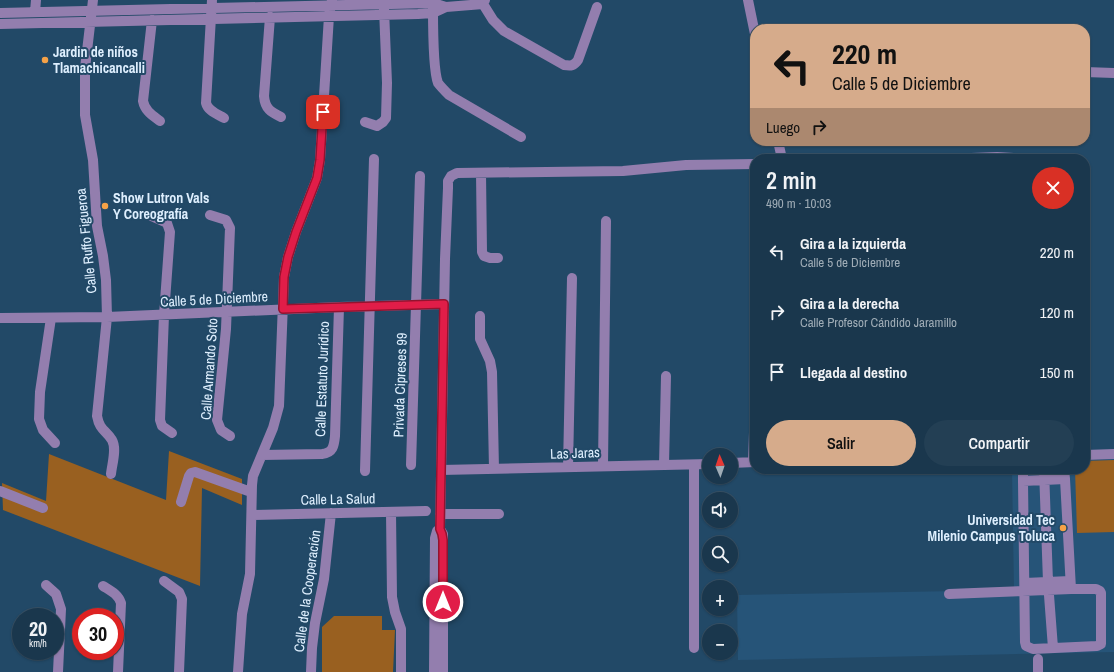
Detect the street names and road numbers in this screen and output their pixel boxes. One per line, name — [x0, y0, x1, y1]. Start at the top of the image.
street label: Calle Ruffo Figueroa — [71, 187, 100, 295]
street label: Calle 5 de Diciembre — [160, 287, 268, 311]
street label: Calle Armando Soto — [196, 317, 222, 421]
street label: Calle Estatuto Jurídico — [311, 321, 333, 437]
street label: Privada Cipreses 99 — [389, 332, 411, 438]
street label: Las Jaras — [550, 443, 600, 463]
street label: Calle La Salud — [301, 489, 375, 509]
street label: Calle de la Cooperación — [290, 529, 324, 653]

